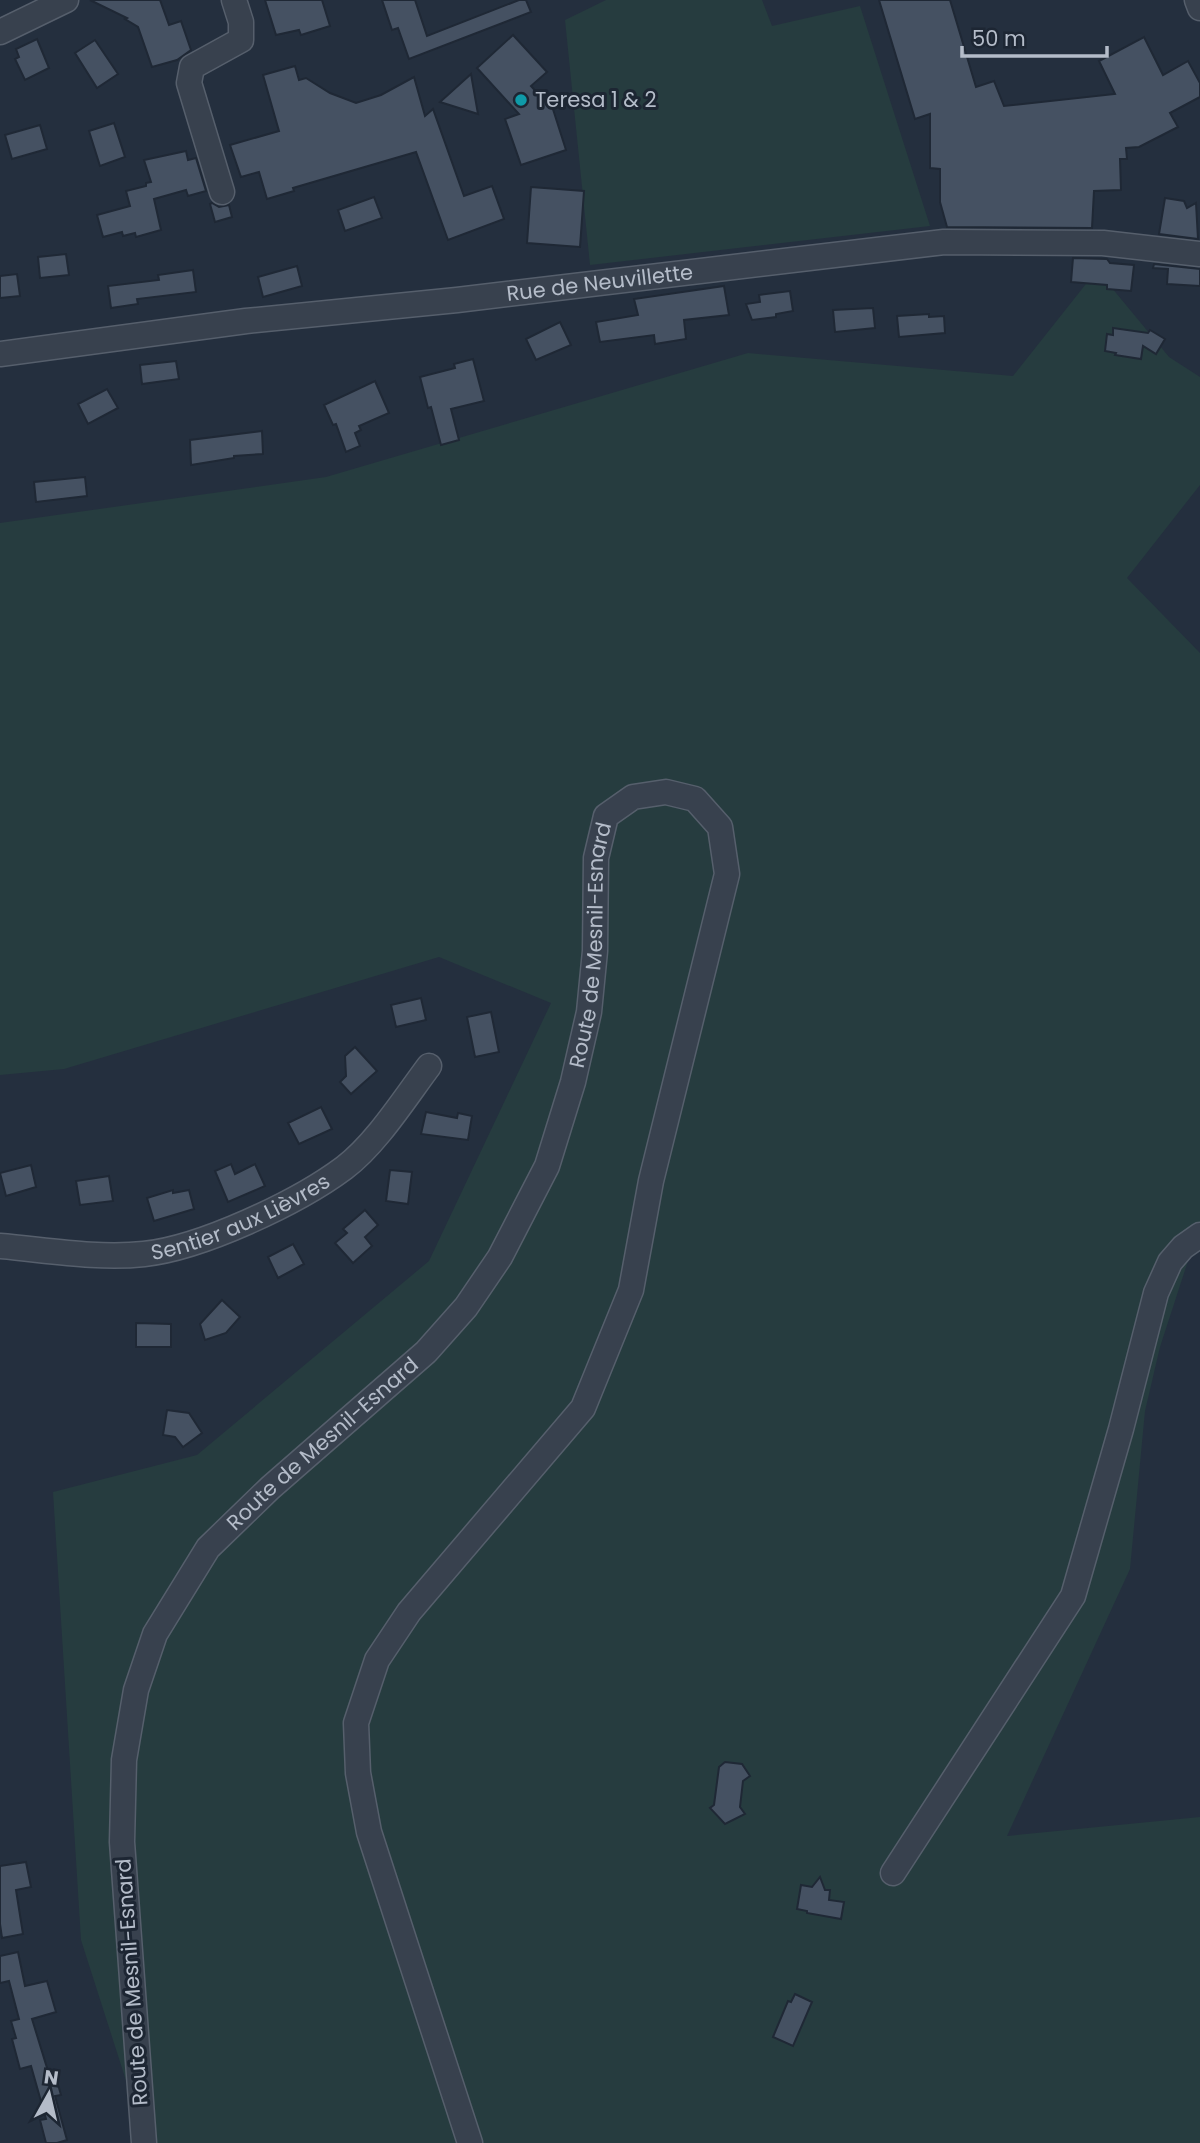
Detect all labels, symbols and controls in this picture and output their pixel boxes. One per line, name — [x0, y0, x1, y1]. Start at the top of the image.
scale bar — [962, 14, 1107, 58]
text: 50 m — [972, 24, 1026, 53]
place label: Teresa 1 & 2 — [535, 85, 657, 114]
marker: Teresa 1 & 2 — [513, 92, 529, 108]
street label: Rue de Neuvillette — [505, 257, 695, 308]
street label: Route de Mesnil-Esnard — [562, 819, 618, 1071]
street label: Sentier aux Lièvres — [149, 1167, 335, 1267]
street label: Route de Mesnil-Esnard — [220, 1350, 424, 1536]
street label: Route de Mesnil-Esnard — [108, 1858, 155, 2107]
north arrow — [14, 2059, 84, 2129]
text: N — [42, 2063, 60, 2092]

